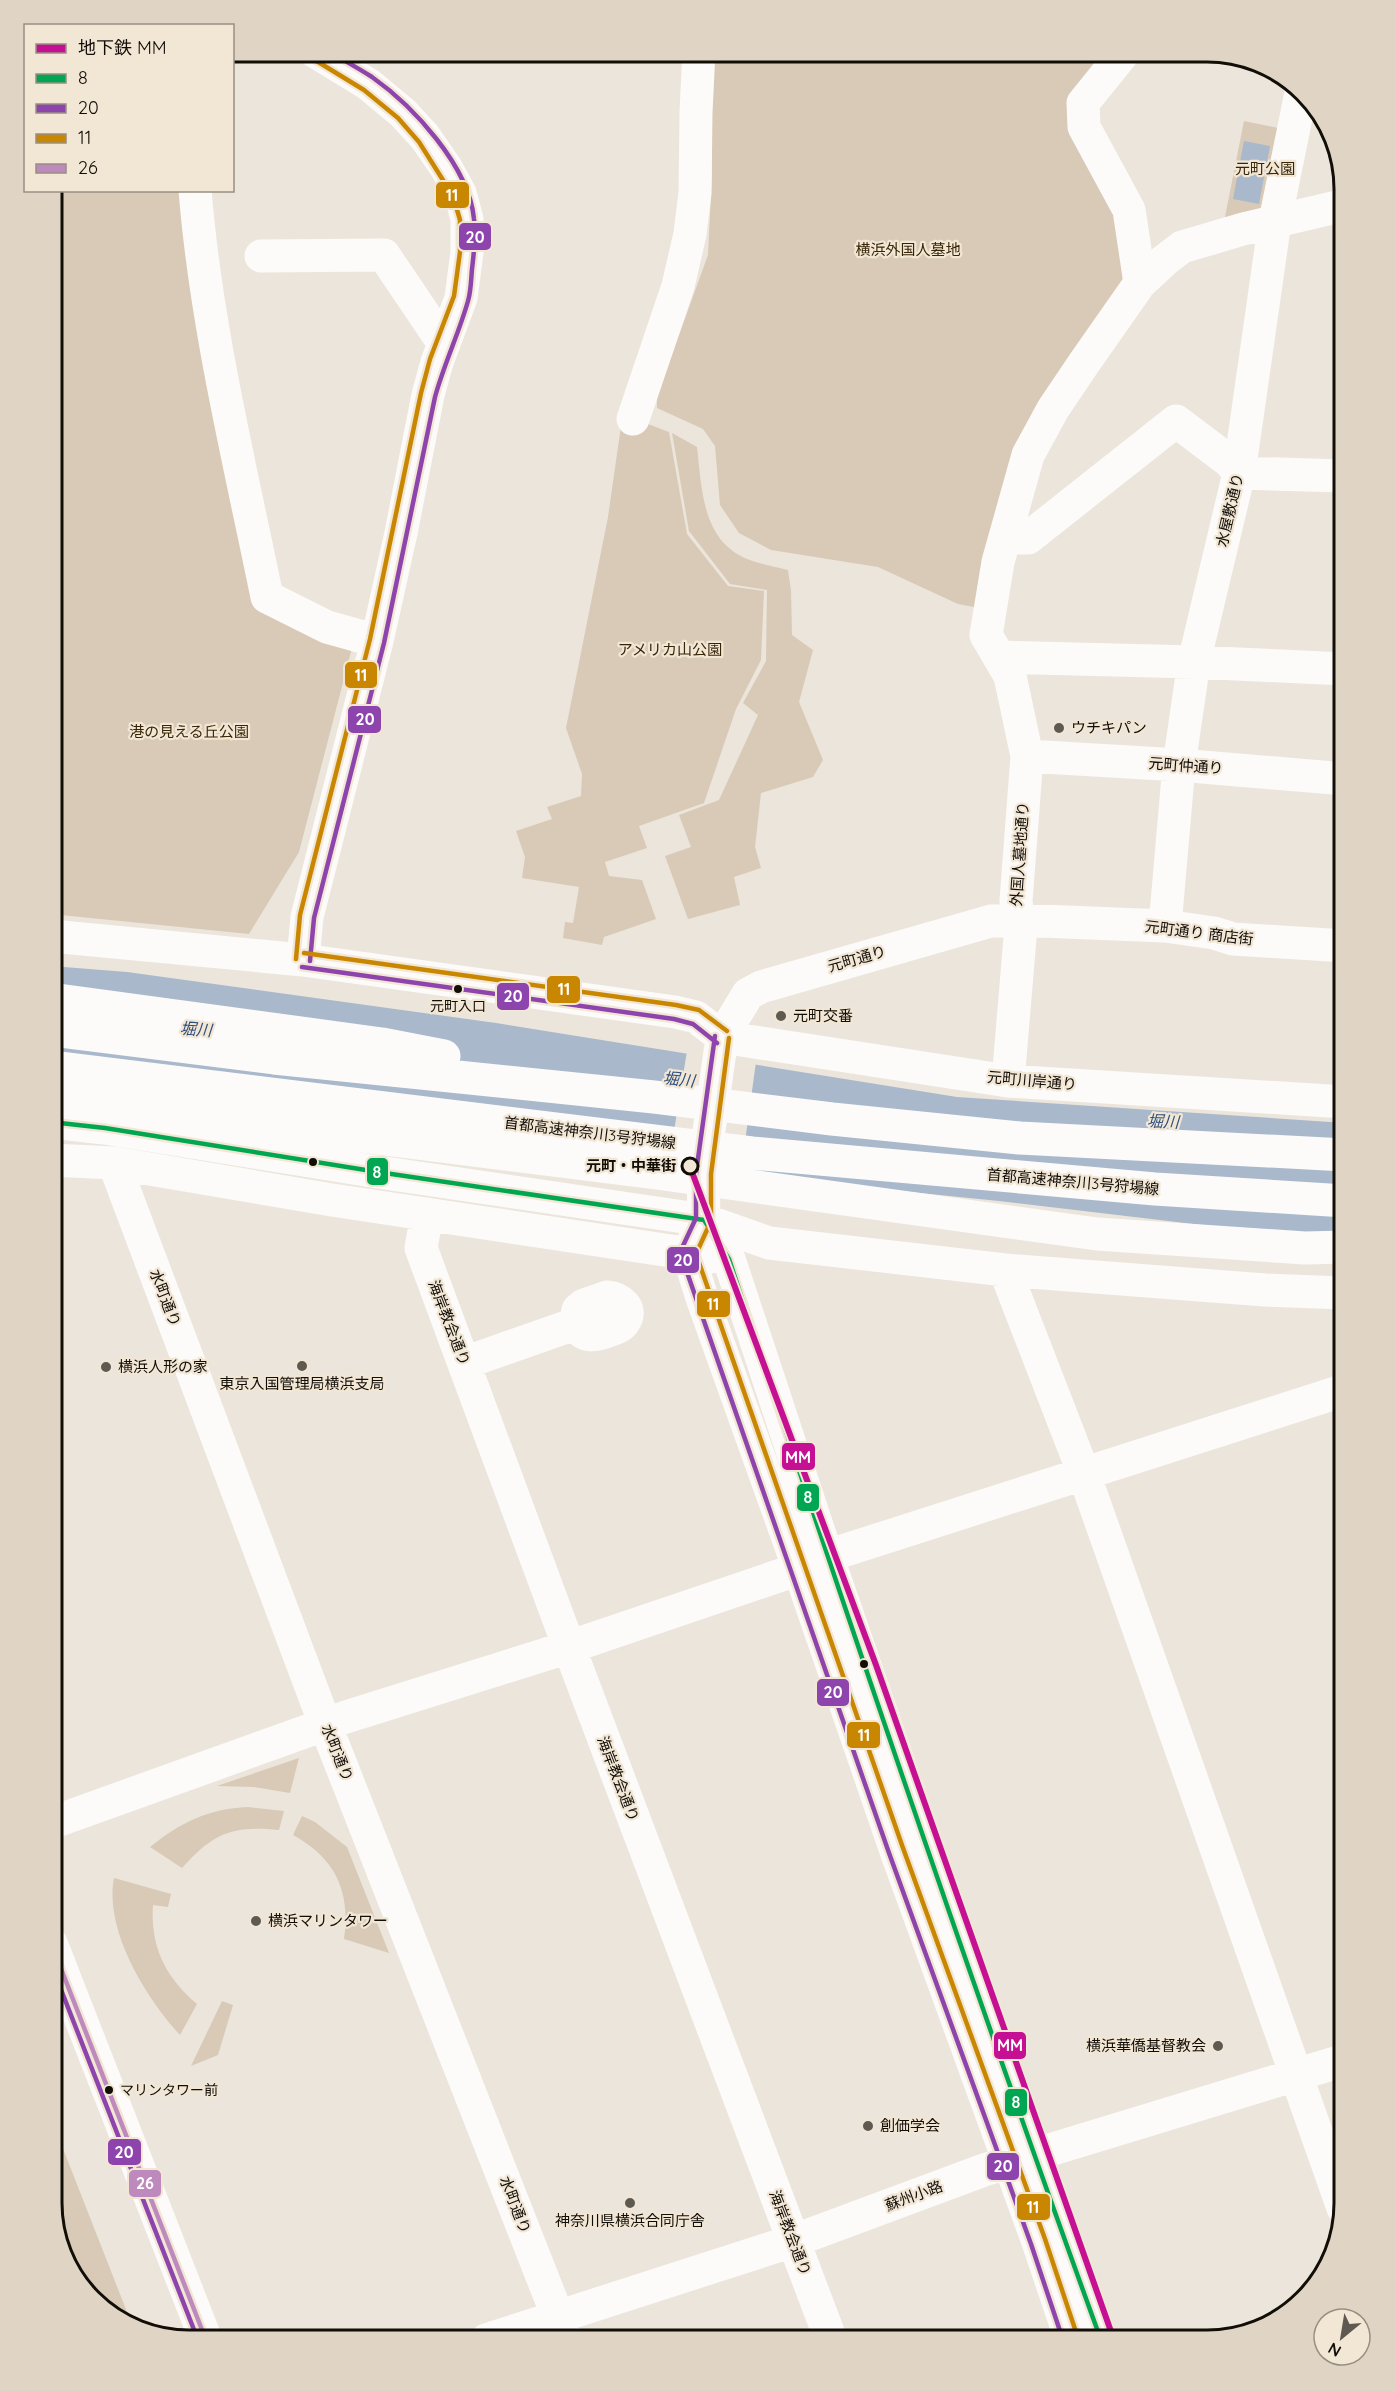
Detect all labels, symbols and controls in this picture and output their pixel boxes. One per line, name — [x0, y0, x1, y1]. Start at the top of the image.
legend — [24, 24, 234, 192]
text: 地下鉄 MM — [78, 36, 167, 59]
text: 8 — [78, 66, 88, 89]
text: 20 — [78, 96, 99, 119]
text: 11 — [78, 126, 91, 149]
text: 26 — [78, 156, 98, 179]
park label: 元町公園 — [1235, 159, 1295, 178]
line badge: 11 — [435, 181, 470, 209]
text: 11 — [446, 185, 458, 205]
line badge: 20 — [458, 222, 492, 251]
text: 20 — [466, 227, 485, 247]
park label: 横浜外国人墓地 — [855, 240, 961, 259]
street label: 水屋敷通り — [1212, 471, 1247, 549]
park label: アメリカ山公園 — [618, 640, 722, 659]
line badge: 11 — [344, 661, 378, 689]
text: 11 — [355, 665, 367, 685]
line badge: 20 — [347, 705, 382, 734]
text: 20 — [356, 709, 375, 729]
place label: ウチキパン — [1071, 718, 1147, 737]
marker: ウチキパン — [1052, 721, 1066, 735]
park label: 港の見える丘公園 — [129, 722, 249, 741]
street label: 元町仲通り — [1148, 753, 1224, 778]
street label: 外国人墓地通り — [1006, 801, 1033, 907]
street label: 元町通り 商店街 — [1144, 916, 1254, 949]
street label: 元町通り — [825, 941, 888, 976]
line badge: 11 — [546, 975, 581, 1004]
text: 11 — [558, 979, 570, 999]
line badge: 20 — [496, 982, 530, 1011]
marker: 元町入口 — [452, 983, 464, 995]
text: 20 — [504, 986, 523, 1006]
place label: 元町入口 — [430, 997, 486, 1015]
place label: 元町交番 — [793, 1006, 853, 1025]
marker: 元町交番 — [774, 1009, 788, 1023]
water label: 堀川 — [179, 1018, 215, 1040]
water label: 堀川 — [662, 1067, 698, 1091]
street label: 元町川岸通り — [986, 1067, 1078, 1094]
water label: 堀川 — [1146, 1110, 1181, 1132]
street label: 首都高速神奈川3号狩場線 — [503, 1113, 677, 1152]
unlabelled marker — [307, 1156, 319, 1168]
place label: 元町・中華街 — [586, 1156, 676, 1175]
line badge: 8 — [366, 1157, 389, 1186]
marker: 元町・中華街 — [681, 1157, 699, 1175]
text: 8 — [373, 1162, 382, 1182]
street label: 首都高速神奈川3号狩場線 — [986, 1165, 1160, 1198]
line badge: 20 — [666, 1246, 700, 1274]
text: 20 — [674, 1250, 693, 1270]
street label: 水町通り — [146, 1266, 185, 1329]
street label: 海岸教会通り — [424, 1277, 474, 1368]
line badge: 11 — [696, 1290, 731, 1318]
text: 11 — [707, 1294, 719, 1314]
place label: 横浜人形の家 — [118, 1357, 208, 1376]
marker: 東京入国管理局横浜支局 — [295, 1359, 309, 1373]
marker: 横浜人形の家 — [99, 1360, 113, 1374]
place label: 東京入国管理局横浜支局 — [219, 1374, 385, 1393]
line badge: MM — [781, 1442, 816, 1471]
text: MM — [785, 1447, 811, 1467]
line badge: 8 — [796, 1483, 820, 1512]
text: 8 — [804, 1487, 813, 1507]
unlabelled marker — [858, 1658, 870, 1670]
line badge: 20 — [816, 1678, 850, 1707]
text: 20 — [824, 1682, 843, 1702]
street label: 水町通り — [317, 1721, 358, 1784]
line badge: 11 — [846, 1721, 881, 1749]
text: 11 — [858, 1725, 870, 1745]
street label: 海岸教会通り — [593, 1733, 643, 1824]
place label: 横浜マリンタワー — [268, 1911, 388, 1930]
marker: 横浜マリンタワー — [249, 1914, 263, 1928]
line badge: MM — [993, 2031, 1027, 2060]
text: MM — [997, 2035, 1023, 2055]
place label: 横浜華僑基督教会 — [1086, 2036, 1206, 2055]
marker: 横浜華僑基督教会 — [1211, 2039, 1225, 2053]
place label: マリンタワー前 — [120, 2081, 218, 2099]
marker: マリンタワー前 — [103, 2084, 115, 2096]
line badge: 8 — [1004, 2088, 1028, 2117]
text: 8 — [1012, 2092, 1021, 2112]
place label: 創価学会 — [880, 2116, 940, 2135]
marker: 創価学会 — [861, 2119, 875, 2133]
line badge: 20 — [107, 2138, 142, 2166]
text: 20 — [115, 2142, 134, 2162]
line badge: 20 — [986, 2152, 1020, 2181]
text: 20 — [994, 2156, 1013, 2176]
line badge: 26 — [128, 2169, 162, 2198]
text: 26 — [136, 2173, 154, 2193]
street label: 水町通り — [496, 2173, 535, 2236]
street label: 蘇州小路 — [882, 2176, 945, 2215]
street label: 海岸教会通り — [765, 2187, 815, 2278]
line badge: 11 — [1016, 2193, 1051, 2221]
marker: 神奈川県横浜合同庁舎 — [623, 2196, 637, 2210]
text: 11 — [1027, 2197, 1039, 2217]
place label: 神奈川県横浜合同庁舎 — [555, 2211, 705, 2230]
north arrow — [1312, 2307, 1372, 2367]
text: N — [1324, 2338, 1345, 2362]

